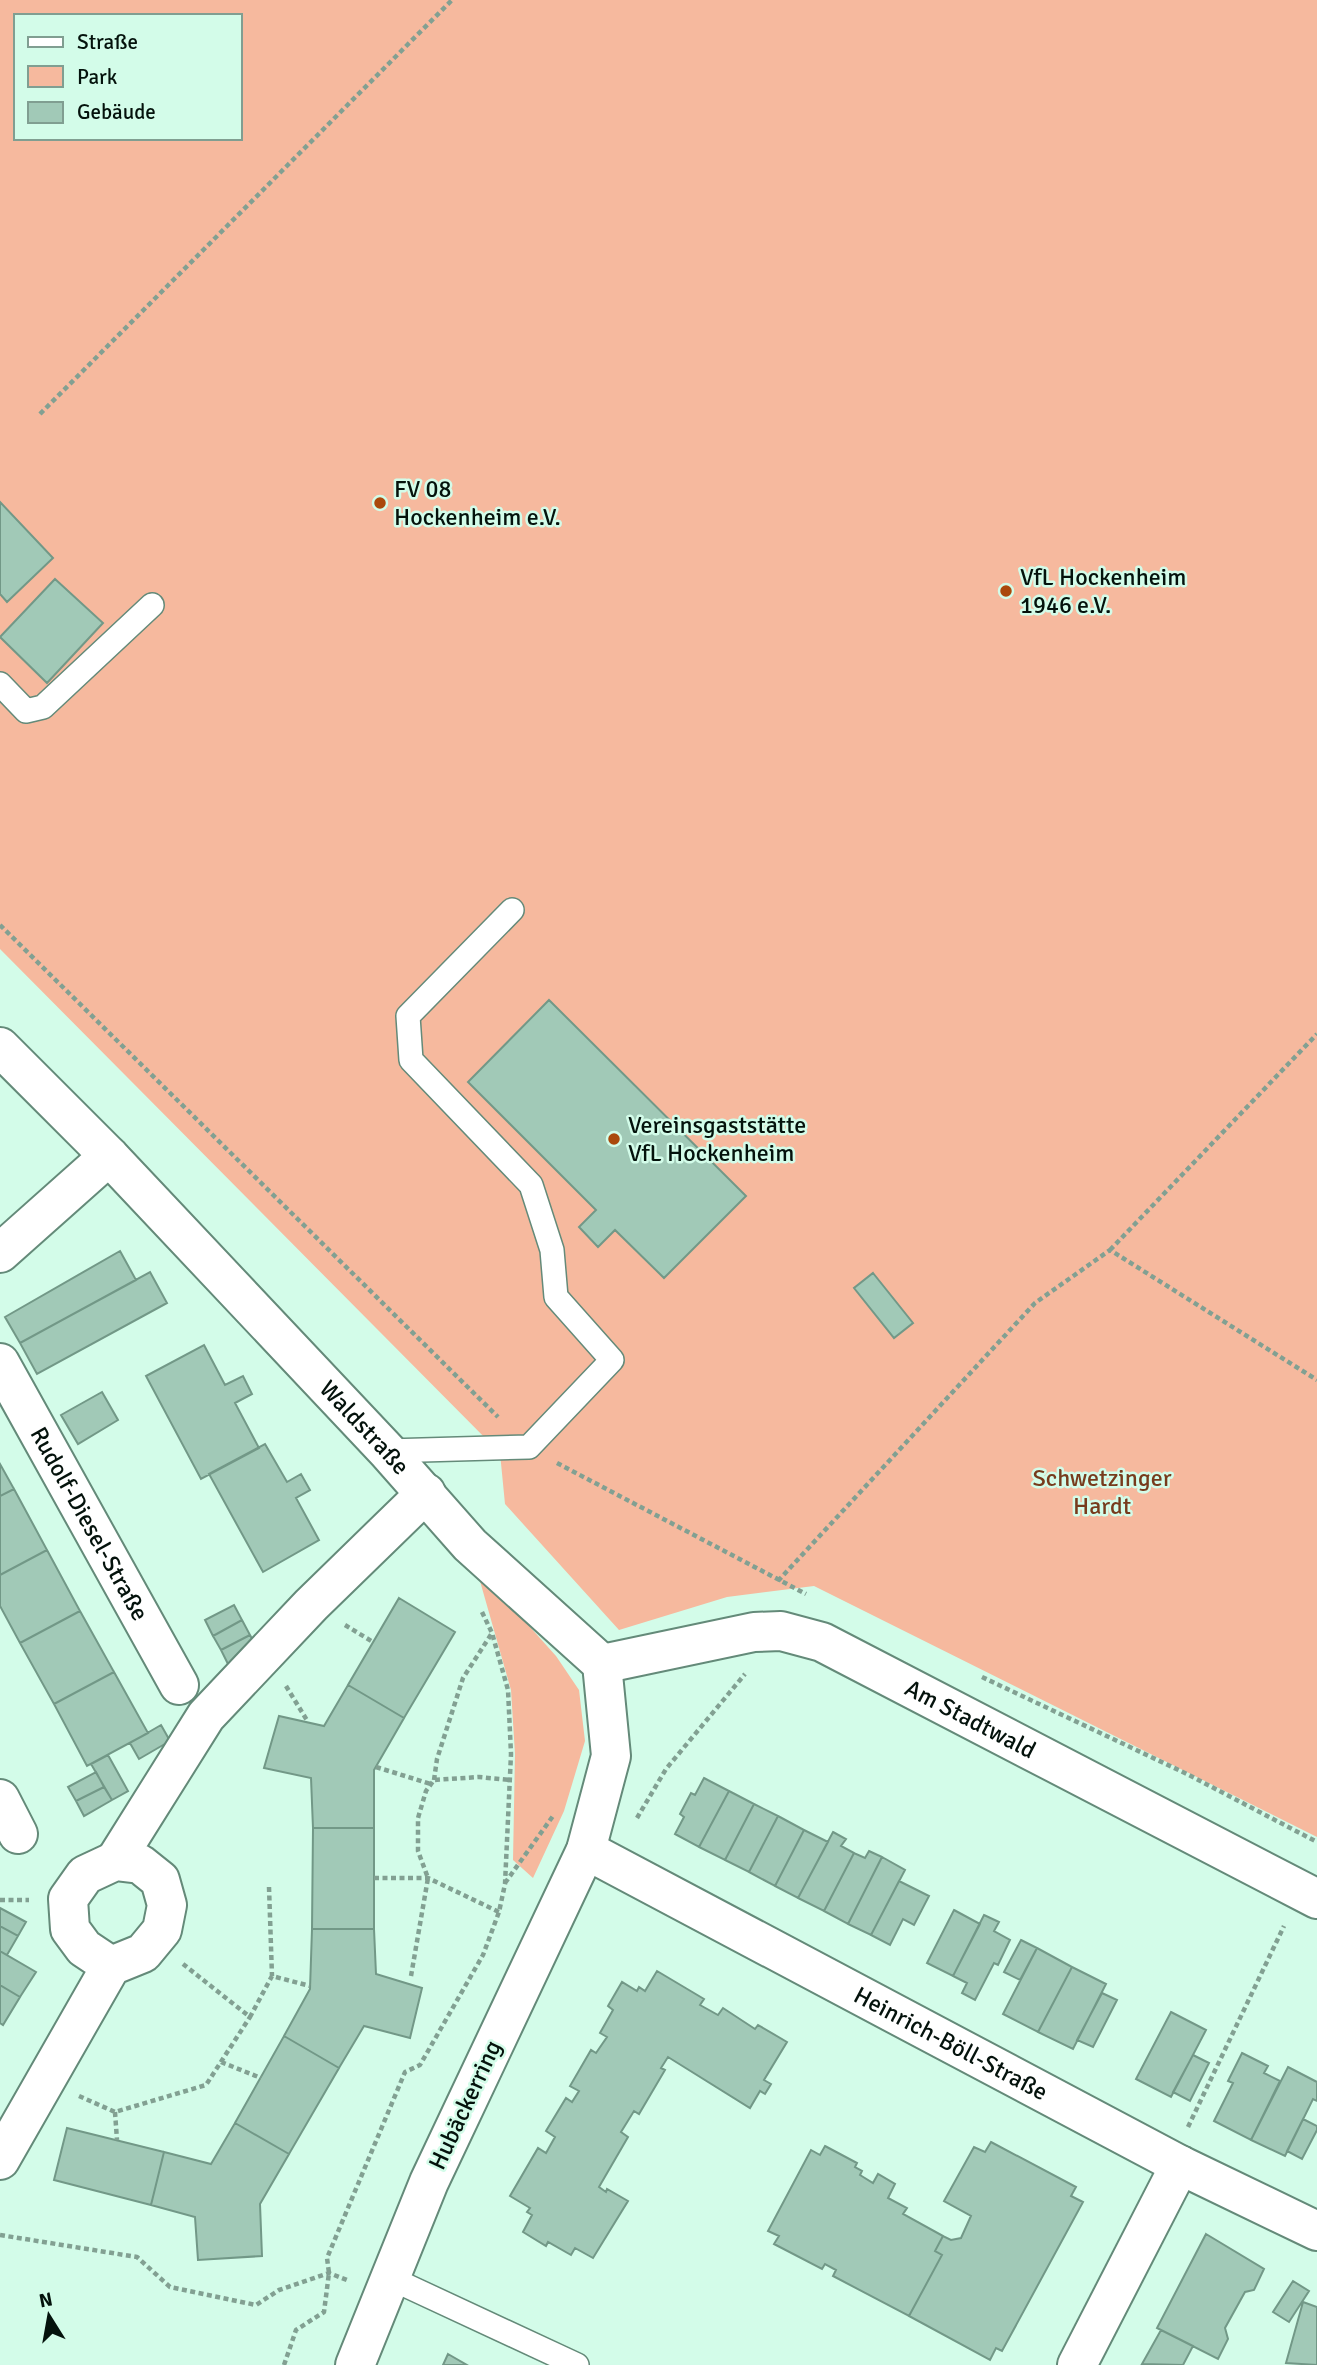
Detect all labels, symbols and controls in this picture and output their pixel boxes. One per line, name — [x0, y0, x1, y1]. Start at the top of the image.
legend — [14, 14, 242, 140]
text: Straße — [77, 29, 138, 55]
text: Park — [77, 64, 118, 90]
text: Gebäude — [77, 99, 156, 125]
place label: FV 08 Hockenheim e.V. — [394, 474, 561, 532]
marker: FV 08 Hockenheim e.V. — [372, 495, 388, 511]
place label: VfL Hockenheim 1946 e.V. — [1020, 562, 1186, 620]
marker: VfL Hockenheim 1946 e.V. — [998, 583, 1014, 599]
place label: Vereinsgaststätte VfL Hockenheim — [628, 1110, 806, 1168]
marker: Vereinsgaststätte VfL Hockenheim — [606, 1131, 622, 1147]
street label: Waldstraße — [313, 1374, 416, 1481]
street label: Rudolf-Diesel-Straße — [24, 1422, 155, 1626]
park label: Schwetzinger Hardt — [1033, 1463, 1172, 1521]
street label: Am Stadtwald — [900, 1673, 1041, 1765]
street label: Heinrich-Böll-Straße — [849, 1980, 1053, 2107]
street label: Hubäckerring — [422, 2036, 508, 2174]
north arrow — [14, 2281, 84, 2351]
text: N — [37, 2287, 55, 2313]

